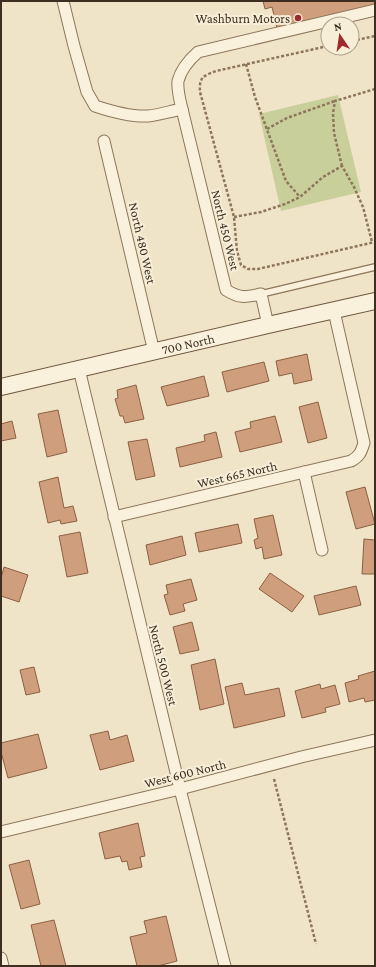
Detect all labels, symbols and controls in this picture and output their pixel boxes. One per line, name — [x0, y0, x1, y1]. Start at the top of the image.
place label: Washburn Motors — [195, 11, 290, 26]
marker: Washburn Motors — [293, 13, 303, 23]
north arrow — [320, 16, 360, 56]
text: N — [333, 19, 343, 33]
street label: North 450 West — [208, 188, 243, 273]
street label: North 480 West — [126, 201, 159, 286]
street label: 700 North — [160, 331, 216, 357]
street label: West 665 North — [196, 458, 278, 491]
street label: North 500 West — [146, 623, 181, 708]
street label: West 600 North — [143, 756, 227, 791]

